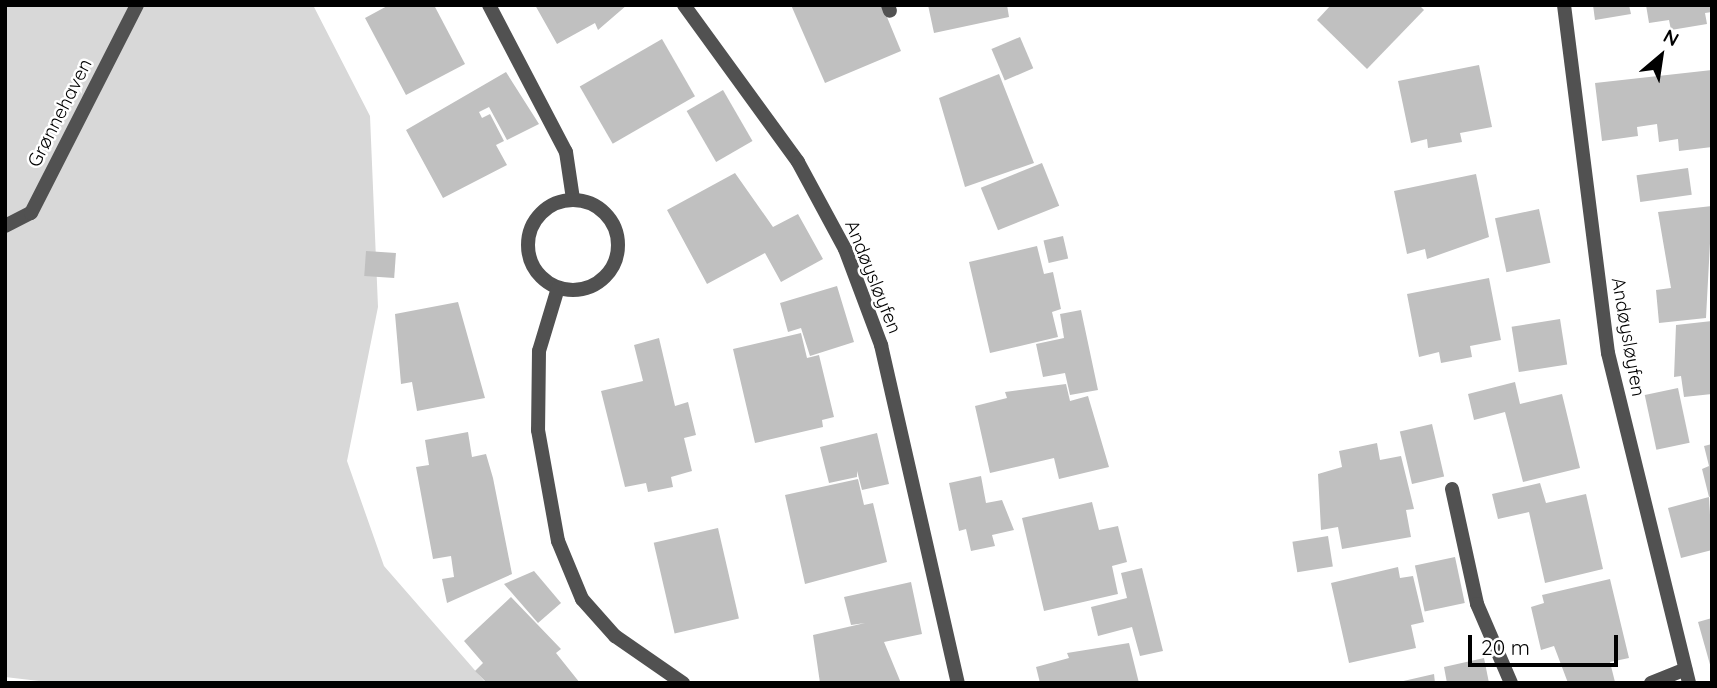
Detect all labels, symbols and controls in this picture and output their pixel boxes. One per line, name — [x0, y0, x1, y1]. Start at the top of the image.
north arrow — [1626, 21, 1696, 91]
text: N — [1659, 24, 1683, 52]
street label: Grønnehaven — [23, 55, 97, 171]
street label: Andøysløyfen — [840, 217, 906, 337]
street label: Andøysløyfen — [1606, 276, 1650, 398]
scale bar — [1472, 622, 1622, 666]
text: 20 m — [1481, 634, 1530, 660]

